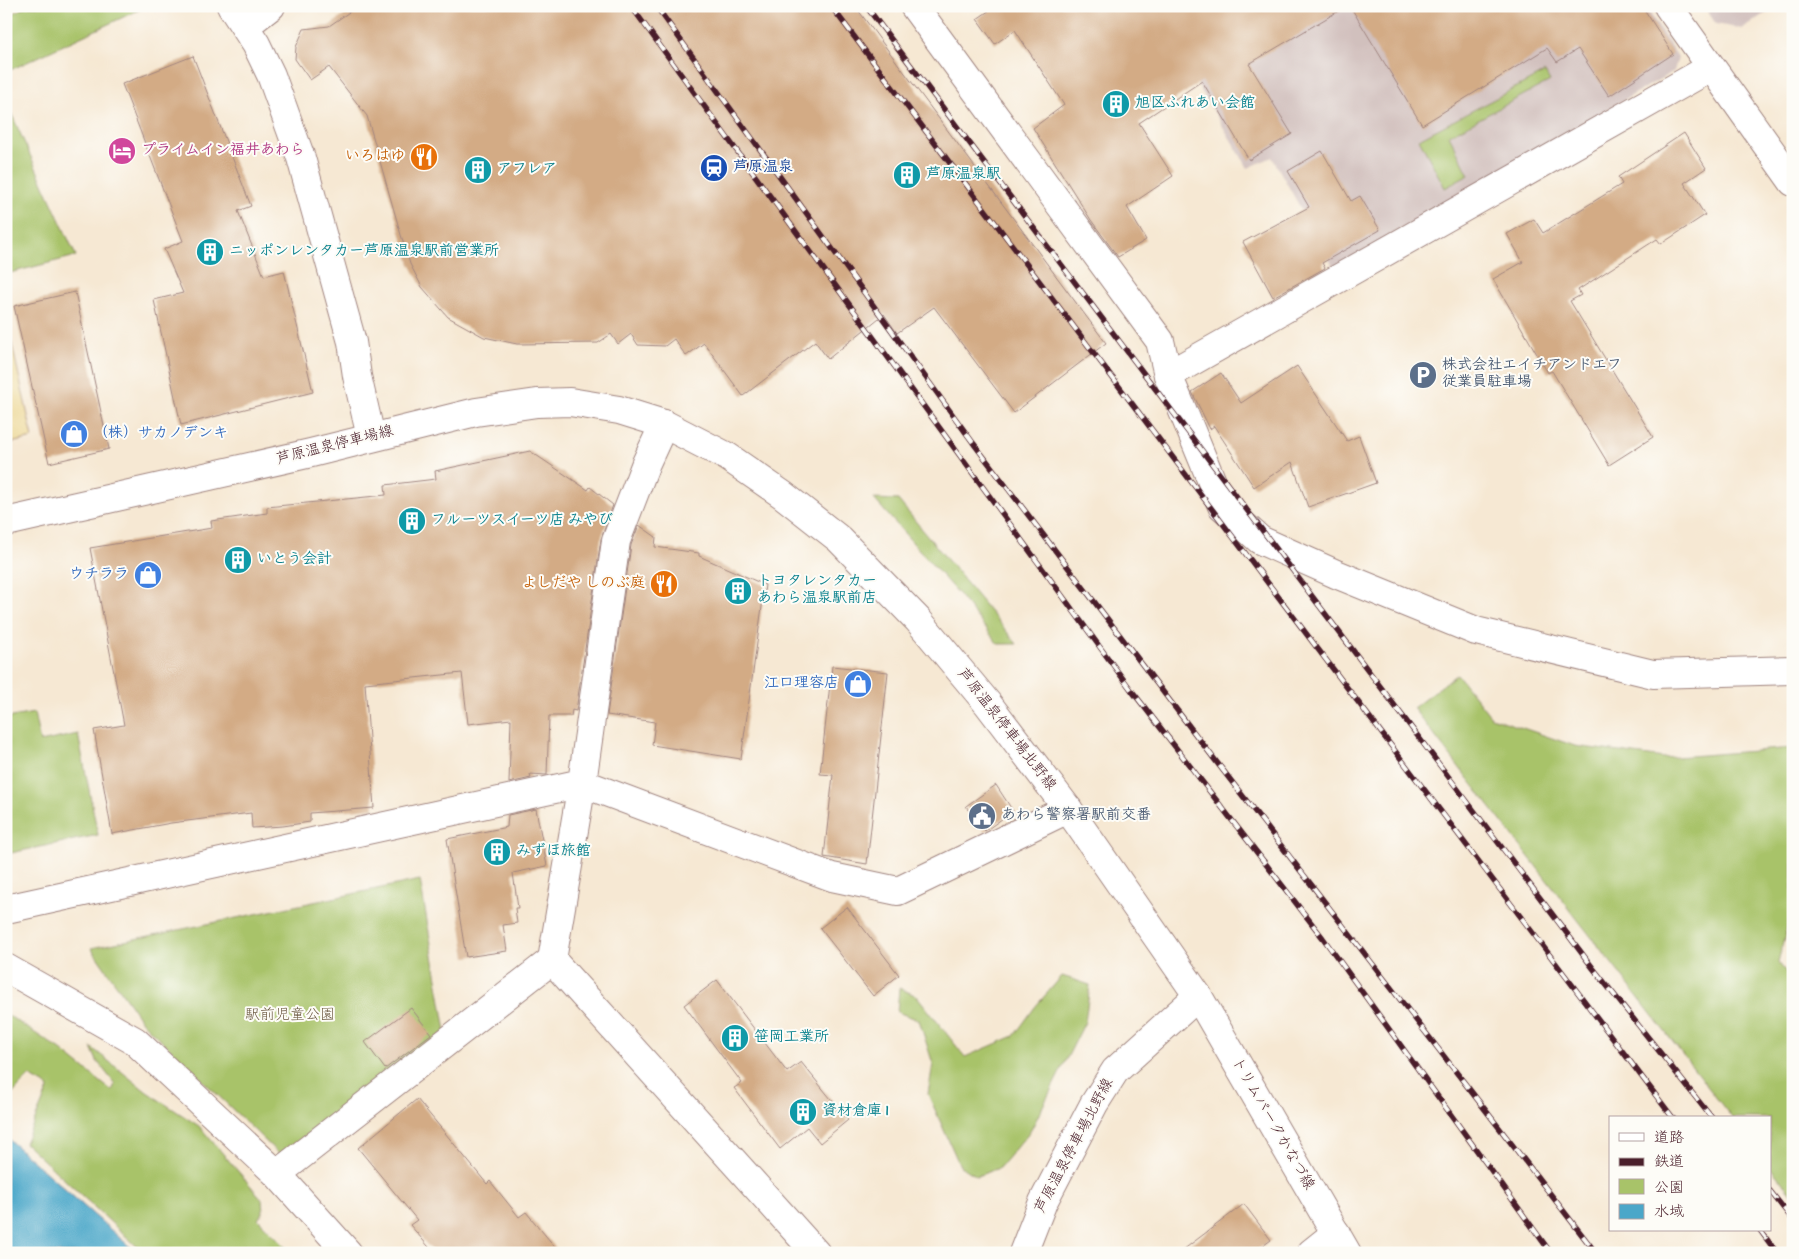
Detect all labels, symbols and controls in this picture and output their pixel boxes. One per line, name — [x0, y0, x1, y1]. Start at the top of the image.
building icon: 旭区ふれあい会館 — [1101, 89, 1131, 119]
place label: 旭区ふれあい会館 — [1135, 93, 1255, 115]
hotel icon: プライムイン福井あわら — [107, 136, 137, 166]
place label: プライムイン福井あわら — [141, 140, 305, 162]
restaurant icon: いろはゆ — [409, 142, 439, 172]
place label: いろはゆ — [345, 146, 405, 168]
station icon: 芦原温泉 — [699, 153, 729, 183]
building icon: アフレア — [463, 155, 493, 185]
place label: 芦原温泉 — [733, 157, 793, 179]
place label: アフレア — [497, 159, 557, 181]
building icon: 芦原温泉駅 — [892, 160, 922, 190]
place label: 芦原温泉駅 — [926, 164, 1001, 186]
building icon: ニッポンレンタカー芦原温泉駅前営業所 — [195, 237, 225, 267]
place label: ニッポンレンタカー芦原温泉駅前営業所 — [229, 241, 499, 263]
place label: 株式会社エイチアンドエフ 従業員駐車場 — [1442, 355, 1622, 394]
parking icon: 株式会社エイチアンドエフ 従業員駐車場 — [1408, 360, 1438, 390]
shop icon: （株）サカノデンキ — [59, 419, 89, 449]
street label: 芦原温泉停車場線 — [274, 421, 396, 471]
place label: （株）サカノデンキ — [93, 423, 228, 445]
building icon: フルーツスイーツ店 みやび — [397, 506, 427, 536]
place label: フルーツスイーツ店 みやび — [431, 510, 613, 532]
building icon: いとう会計 — [223, 545, 253, 575]
place label: いとう会計 — [257, 549, 332, 571]
shop icon: ウチララ — [133, 560, 163, 590]
place label: ウチララ — [69, 564, 129, 586]
restaurant icon: よしだや しのぶ庭 — [649, 569, 679, 599]
place label: トヨタレンタカー あわら温泉駅前店 — [757, 571, 877, 610]
place label: よしだや しのぶ庭 — [522, 573, 645, 595]
building icon: トヨタレンタカー あわら温泉駅前店 — [723, 576, 753, 606]
street label: 芦原温泉停車場北野線 — [951, 664, 1061, 796]
shop icon: 江口理容店 — [843, 669, 873, 699]
place label: 江口理容店 — [764, 673, 839, 695]
public building icon: あわら警察署駅前交番 — [967, 801, 997, 831]
place label: あわら警察署駅前交番 — [1001, 805, 1151, 827]
building icon: みずほ旅館 — [482, 837, 512, 867]
place label: みずほ旅館 — [516, 841, 591, 863]
park label: 駅前児童公園 — [245, 1005, 335, 1027]
building icon: 笹岡工業所 — [720, 1023, 750, 1053]
place label: 笹岡工業所 — [754, 1027, 829, 1049]
street label: トリムパークかなづ線 — [1225, 1054, 1319, 1194]
street label: 芦原温泉停車場北野線 — [1030, 1075, 1120, 1217]
building icon: 資材倉庫 1 — [788, 1097, 818, 1127]
place label: 資材倉庫 1 — [822, 1101, 889, 1123]
legend — [1609, 1116, 1772, 1232]
text: 道路 — [1654, 1128, 1684, 1150]
text: 鉄道 — [1654, 1152, 1684, 1174]
text: 公園 — [1654, 1178, 1684, 1200]
text: 水域 — [1654, 1202, 1684, 1224]

